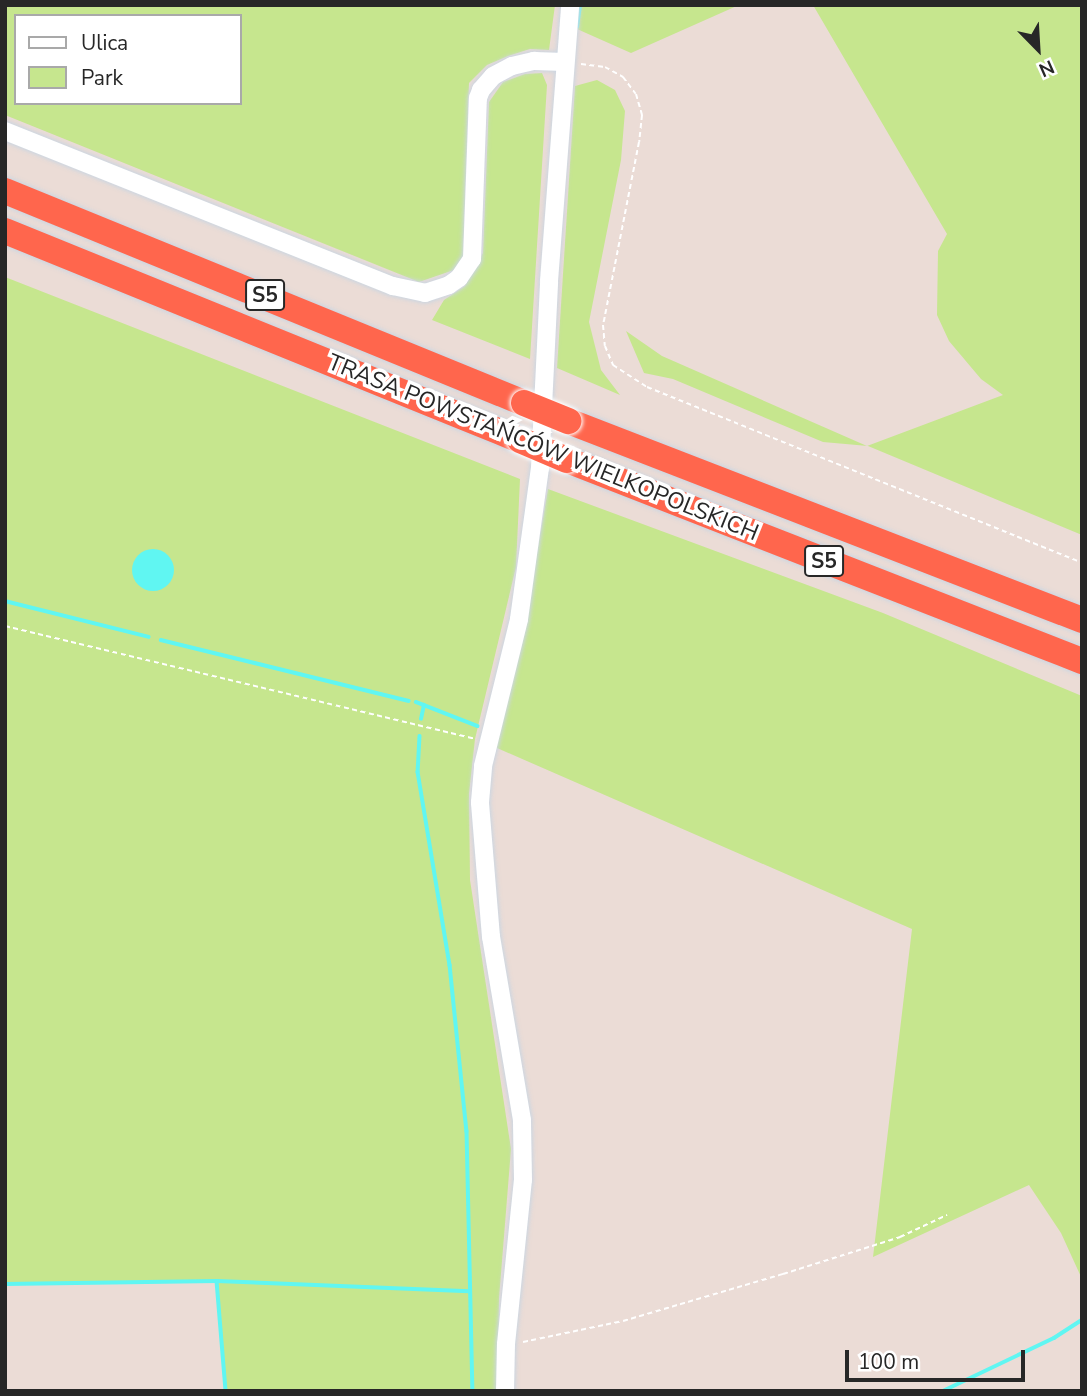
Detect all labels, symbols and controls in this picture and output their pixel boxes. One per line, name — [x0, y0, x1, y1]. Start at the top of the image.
legend — [14, 14, 242, 105]
north arrow — [1003, 14, 1073, 84]
text: Ulica — [81, 29, 128, 57]
text: N — [1035, 53, 1058, 83]
text: Park — [81, 64, 123, 92]
road number: S5 — [244, 278, 286, 312]
street label: TRASA POWSTAŃCÓW WIELKOPOLSKICH — [324, 349, 762, 547]
road number: S5 — [803, 544, 845, 578]
scale bar — [849, 1336, 1029, 1380]
text: 100 m — [858, 1348, 919, 1376]

